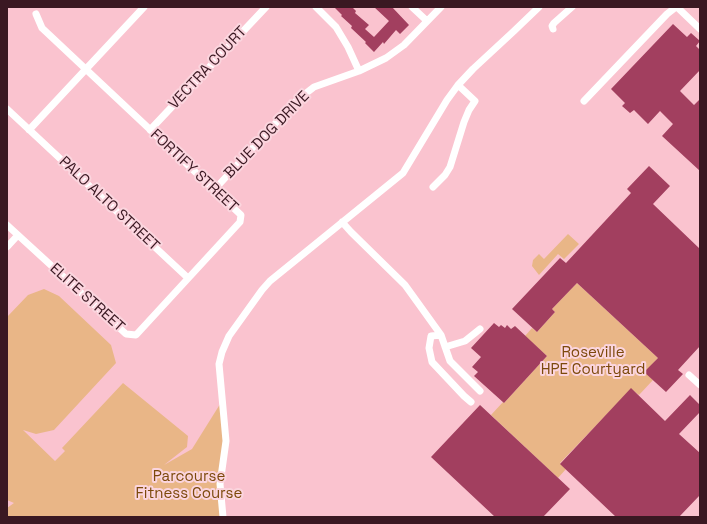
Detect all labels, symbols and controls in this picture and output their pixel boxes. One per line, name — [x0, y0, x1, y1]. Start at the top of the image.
street label: VECTRA COURT — [165, 23, 251, 113]
street label: BLUE DOG DRIVE — [221, 87, 313, 183]
street label: FORTIFY STREET — [146, 126, 242, 216]
street label: PALO ALTO STREET — [55, 153, 163, 255]
street label: ELITE STREET — [46, 260, 128, 336]
park label: Roseville HPE Courtyard — [541, 344, 645, 379]
park label: Parcourse Fitness Course — [136, 468, 242, 503]

